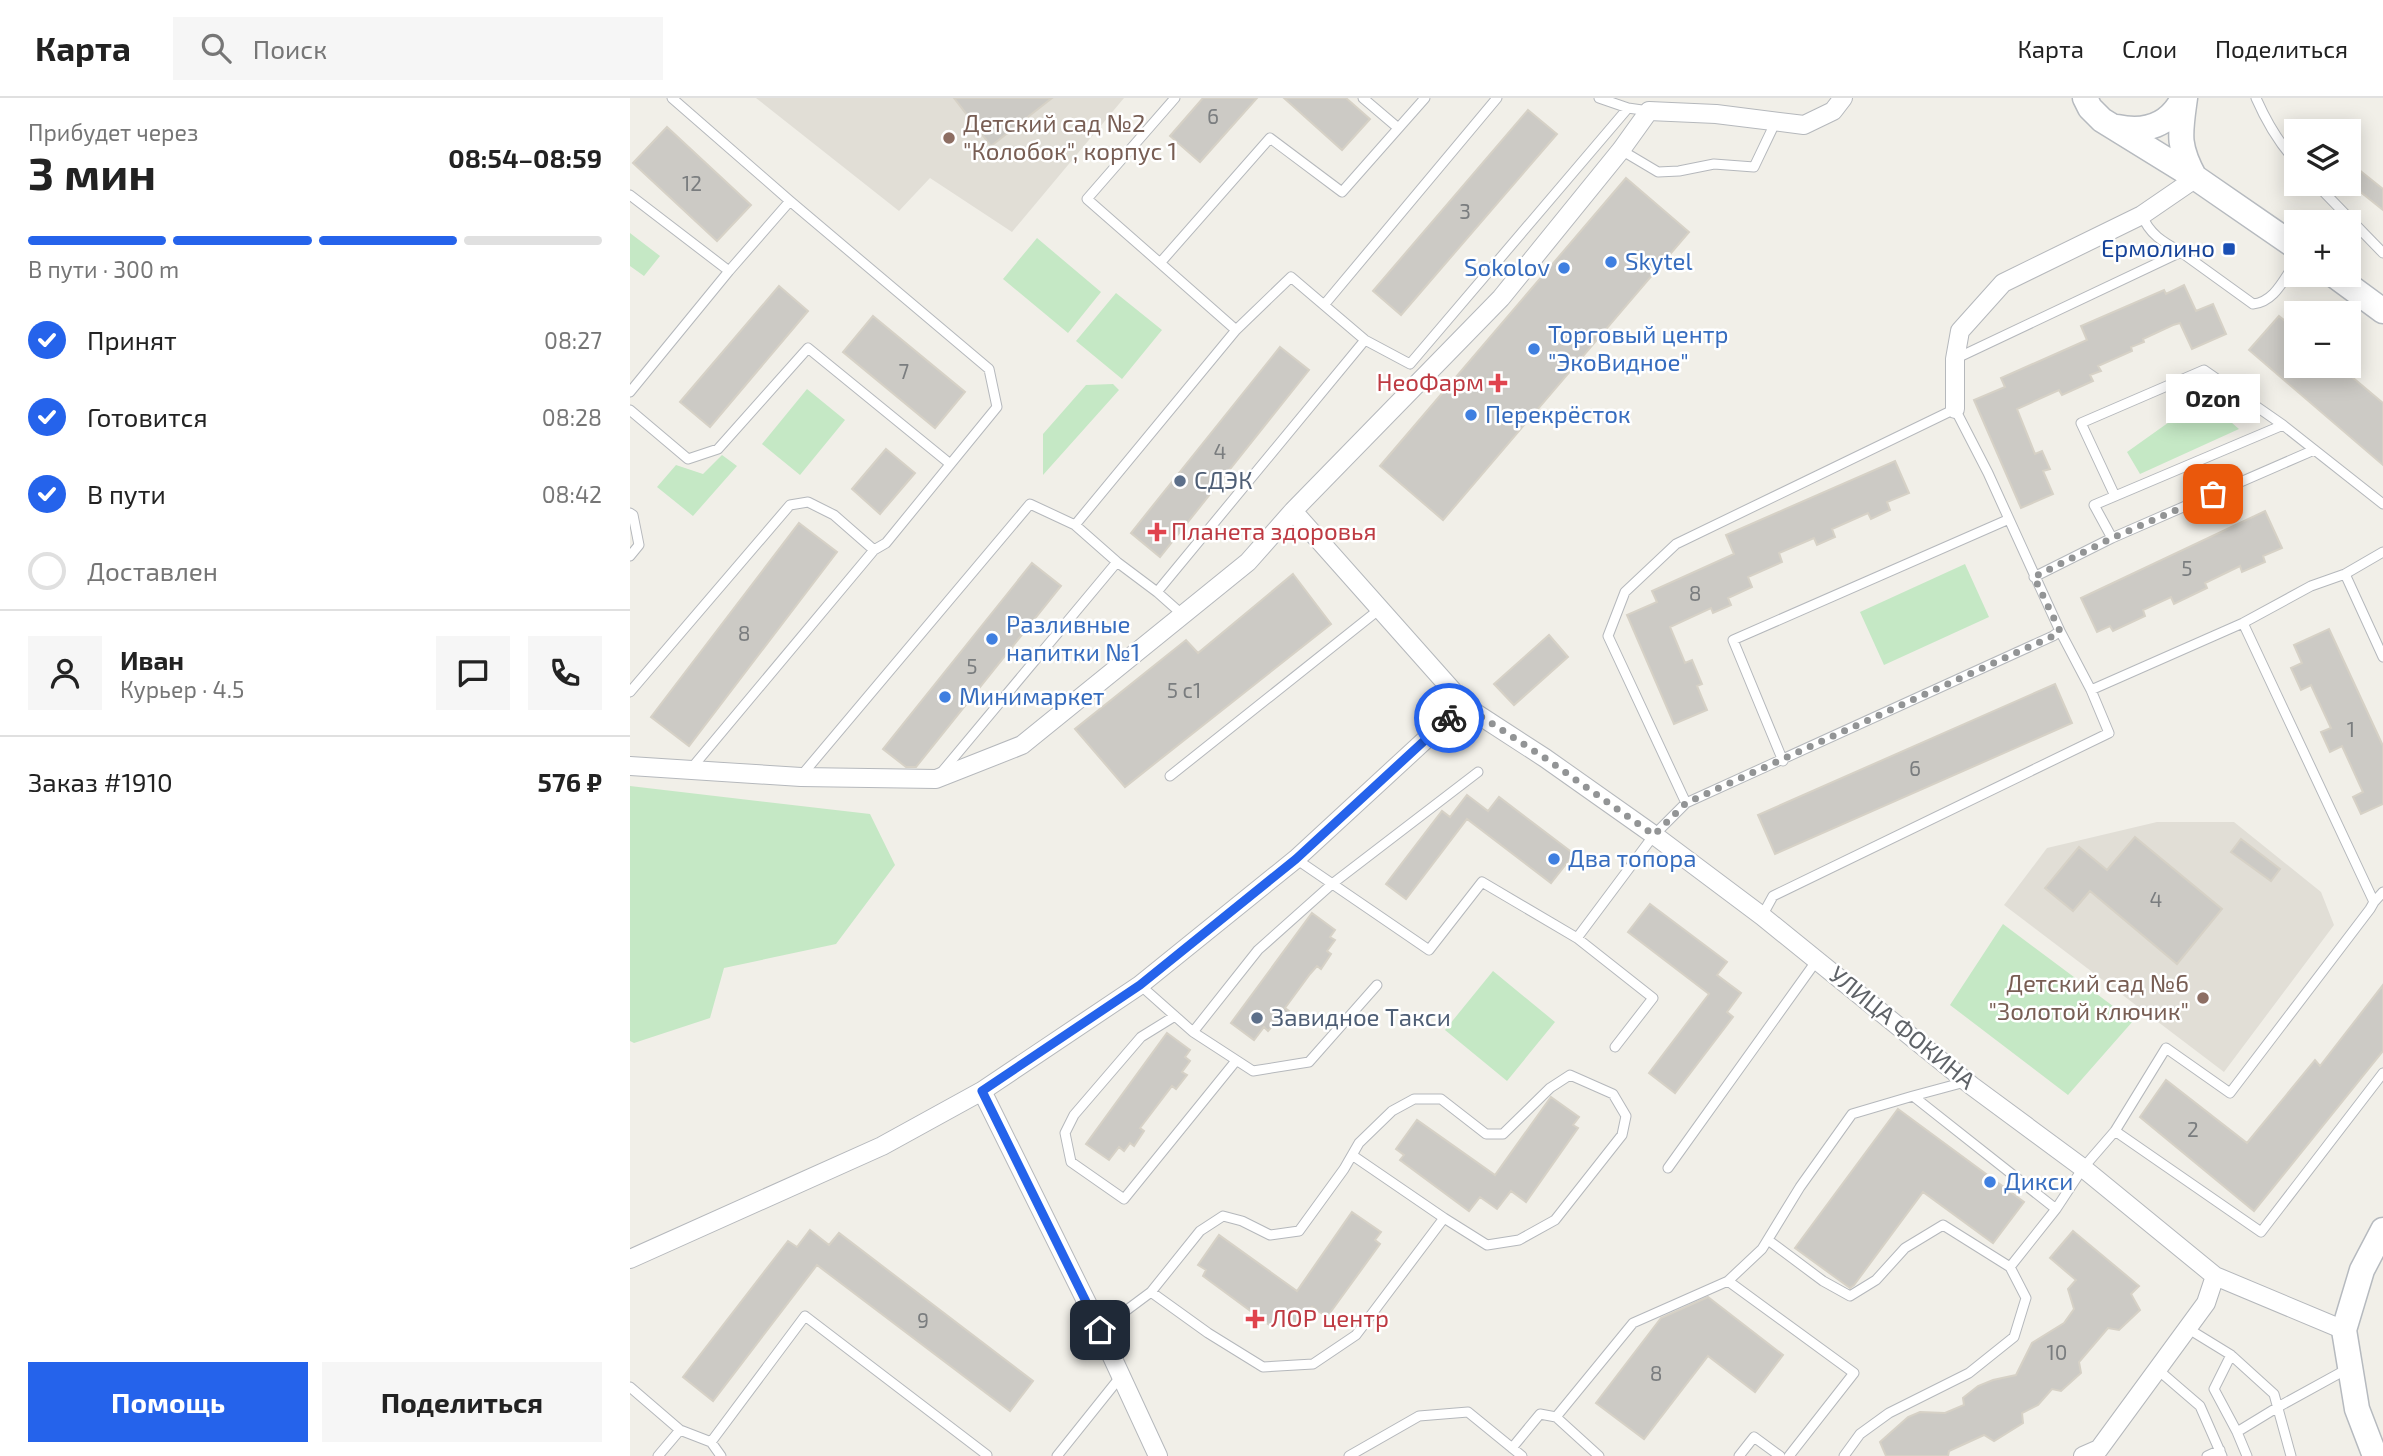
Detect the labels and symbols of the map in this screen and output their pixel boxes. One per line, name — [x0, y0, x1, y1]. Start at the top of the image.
house number: 6 — [1207, 103, 1219, 128]
place label: Детский сад №2 "Колобок", корпус 1 — [963, 108, 1177, 166]
marker: Детский сад №2 "Колобок", корпус 1 — [941, 130, 957, 146]
house number: 12 — [682, 170, 702, 195]
house number: 3 — [1459, 198, 1471, 223]
place label: Ермолино — [2101, 233, 2215, 262]
marker: Ермолино — [2221, 241, 2237, 257]
place label: Skytel — [1625, 246, 1693, 275]
place label: Sokolov — [1464, 252, 1550, 281]
marker: Skytel — [1603, 254, 1619, 270]
marker: Sokolov — [1556, 260, 1572, 276]
place label: Торговый центр "ЭкоВидное" — [1548, 319, 1728, 376]
marker: Торговый центр "ЭкоВидное" — [1526, 341, 1542, 357]
house number: 7 — [899, 358, 910, 383]
place label: НеоФарм — [1376, 367, 1484, 396]
marker: НеоФарм — [1490, 375, 1506, 391]
callout: Ozon — [2166, 375, 2260, 424]
place label: Перекрёсток — [1485, 399, 1631, 428]
marker: Перекрёсток — [1463, 407, 1479, 423]
house number: 4 — [1214, 438, 1226, 463]
pin — [2183, 464, 2243, 524]
place label: СДЭК — [1194, 465, 1253, 494]
marker: СДЭК — [1172, 473, 1188, 489]
place label: Планета здоровья — [1171, 516, 1377, 545]
marker: Планета здоровья — [1149, 524, 1165, 540]
house number: 5 — [2181, 555, 2193, 580]
house number: 8 — [1689, 580, 1701, 605]
place label: Разливные напитки №1 — [1006, 609, 1140, 666]
house number: 8 — [738, 620, 750, 645]
marker: Разливные напитки №1 — [984, 631, 1000, 647]
house number: 5 — [966, 653, 978, 678]
house number: 5 с1 — [1167, 677, 1201, 702]
place label: Минимаркет — [959, 681, 1105, 710]
courier — [1414, 683, 1484, 753]
marker: Минимаркет — [937, 689, 953, 705]
house number: 1 — [2347, 716, 2355, 741]
house number: 6 — [1909, 755, 1921, 780]
place label: Два топора — [1568, 843, 1697, 872]
marker: Два топора — [1546, 851, 1562, 867]
house number: 4 — [2150, 886, 2162, 911]
street label: УЛИЦА ФОКИНА — [1824, 959, 1982, 1095]
place label: Детский сад №6 "Золотой ключик" — [1988, 968, 2189, 1025]
marker: Детский сад №6 "Золотой ключик" — [2195, 990, 2211, 1006]
place label: Завидное Такси — [1271, 1002, 1451, 1031]
marker: Завидное Такси — [1249, 1010, 1265, 1026]
house number: 2 — [2187, 1116, 2199, 1141]
place label: Дикси — [2004, 1166, 2073, 1195]
marker: Дикси — [1982, 1174, 1998, 1190]
pin — [1070, 1300, 1130, 1360]
place label: ЛОР центр — [1271, 1303, 1389, 1332]
house number: 9 — [917, 1307, 929, 1332]
marker: ЛОР центр — [1245, 1309, 1265, 1329]
house number: 10 — [2046, 1339, 2068, 1364]
house number: 8 — [1650, 1360, 1662, 1385]

